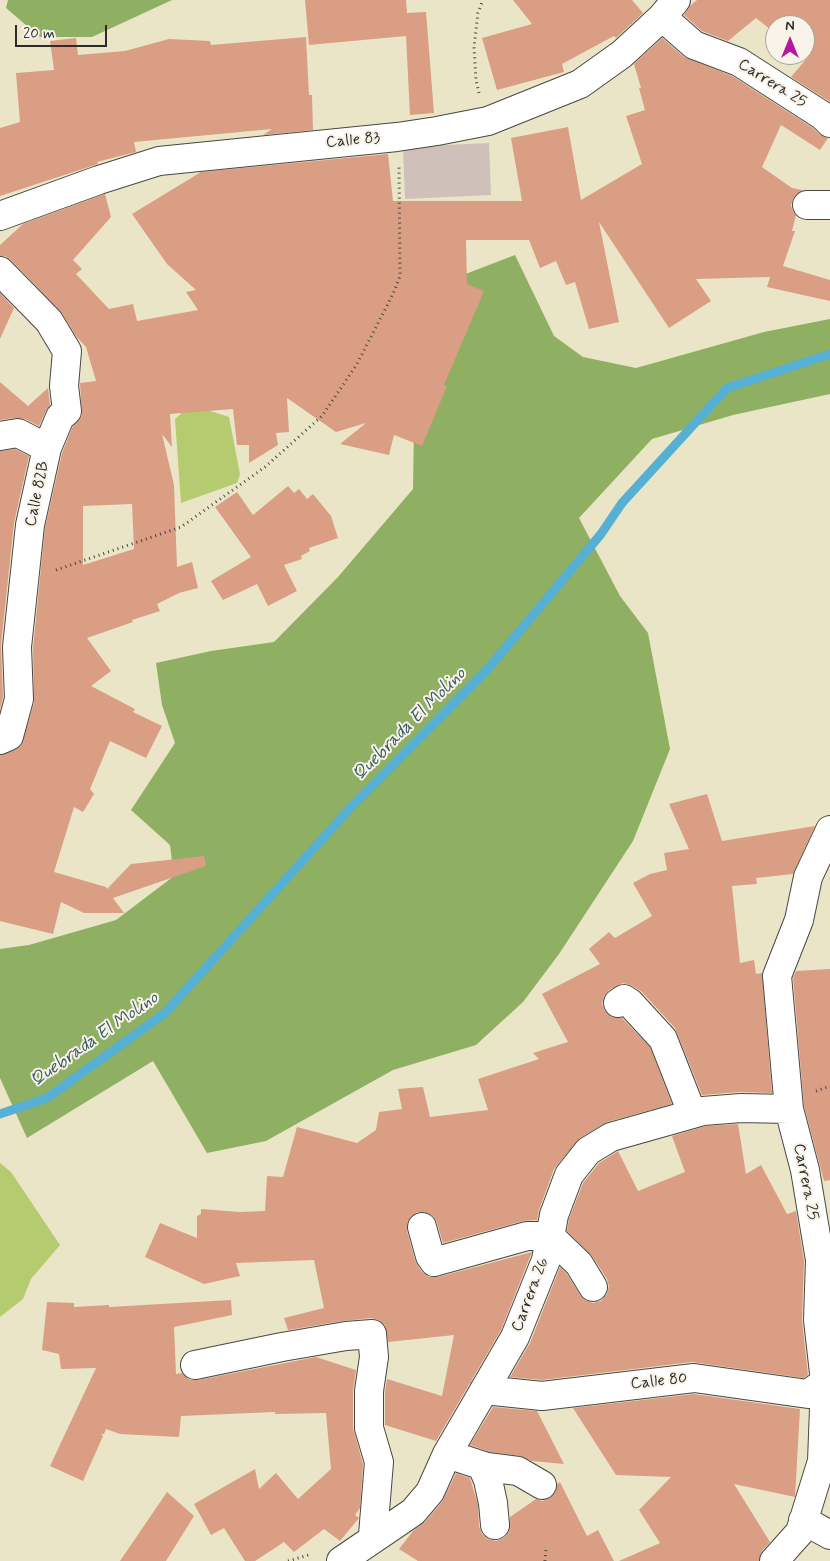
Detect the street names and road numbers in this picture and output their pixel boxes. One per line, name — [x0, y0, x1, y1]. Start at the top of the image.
street label: Carrera 25 — [734, 55, 810, 113]
street label: Calle 83 — [325, 129, 381, 153]
street label: Calle 82B — [22, 460, 54, 528]
street label: Carrera 25 — [788, 1142, 822, 1222]
street label: Carrera 26 — [508, 1255, 554, 1335]
street label: Calle 80 — [630, 1369, 688, 1395]

